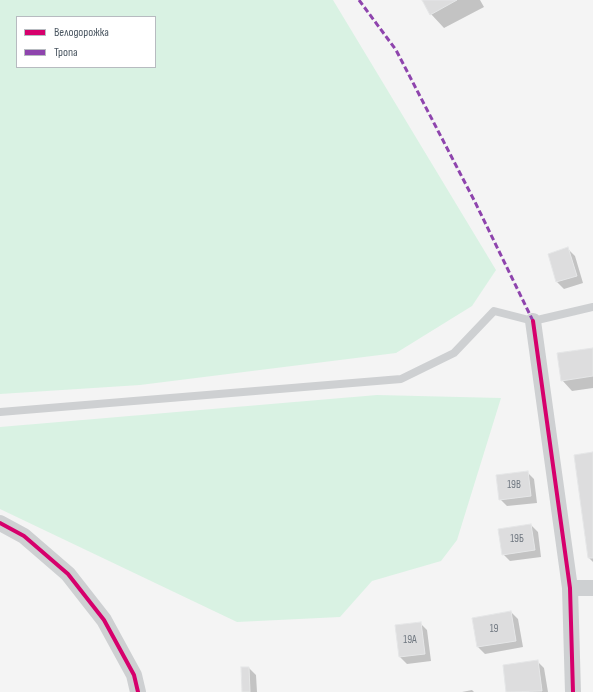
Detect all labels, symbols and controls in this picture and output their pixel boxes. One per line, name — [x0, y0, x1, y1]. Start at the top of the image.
legend — [16, 16, 156, 68]
text: Велодорожка — [54, 25, 109, 40]
text: Тропа — [54, 45, 78, 60]
house number: 19В — [507, 478, 521, 492]
house number: 19Б — [510, 532, 524, 546]
house number: 19 — [490, 622, 498, 636]
house number: 19А — [403, 633, 417, 647]

